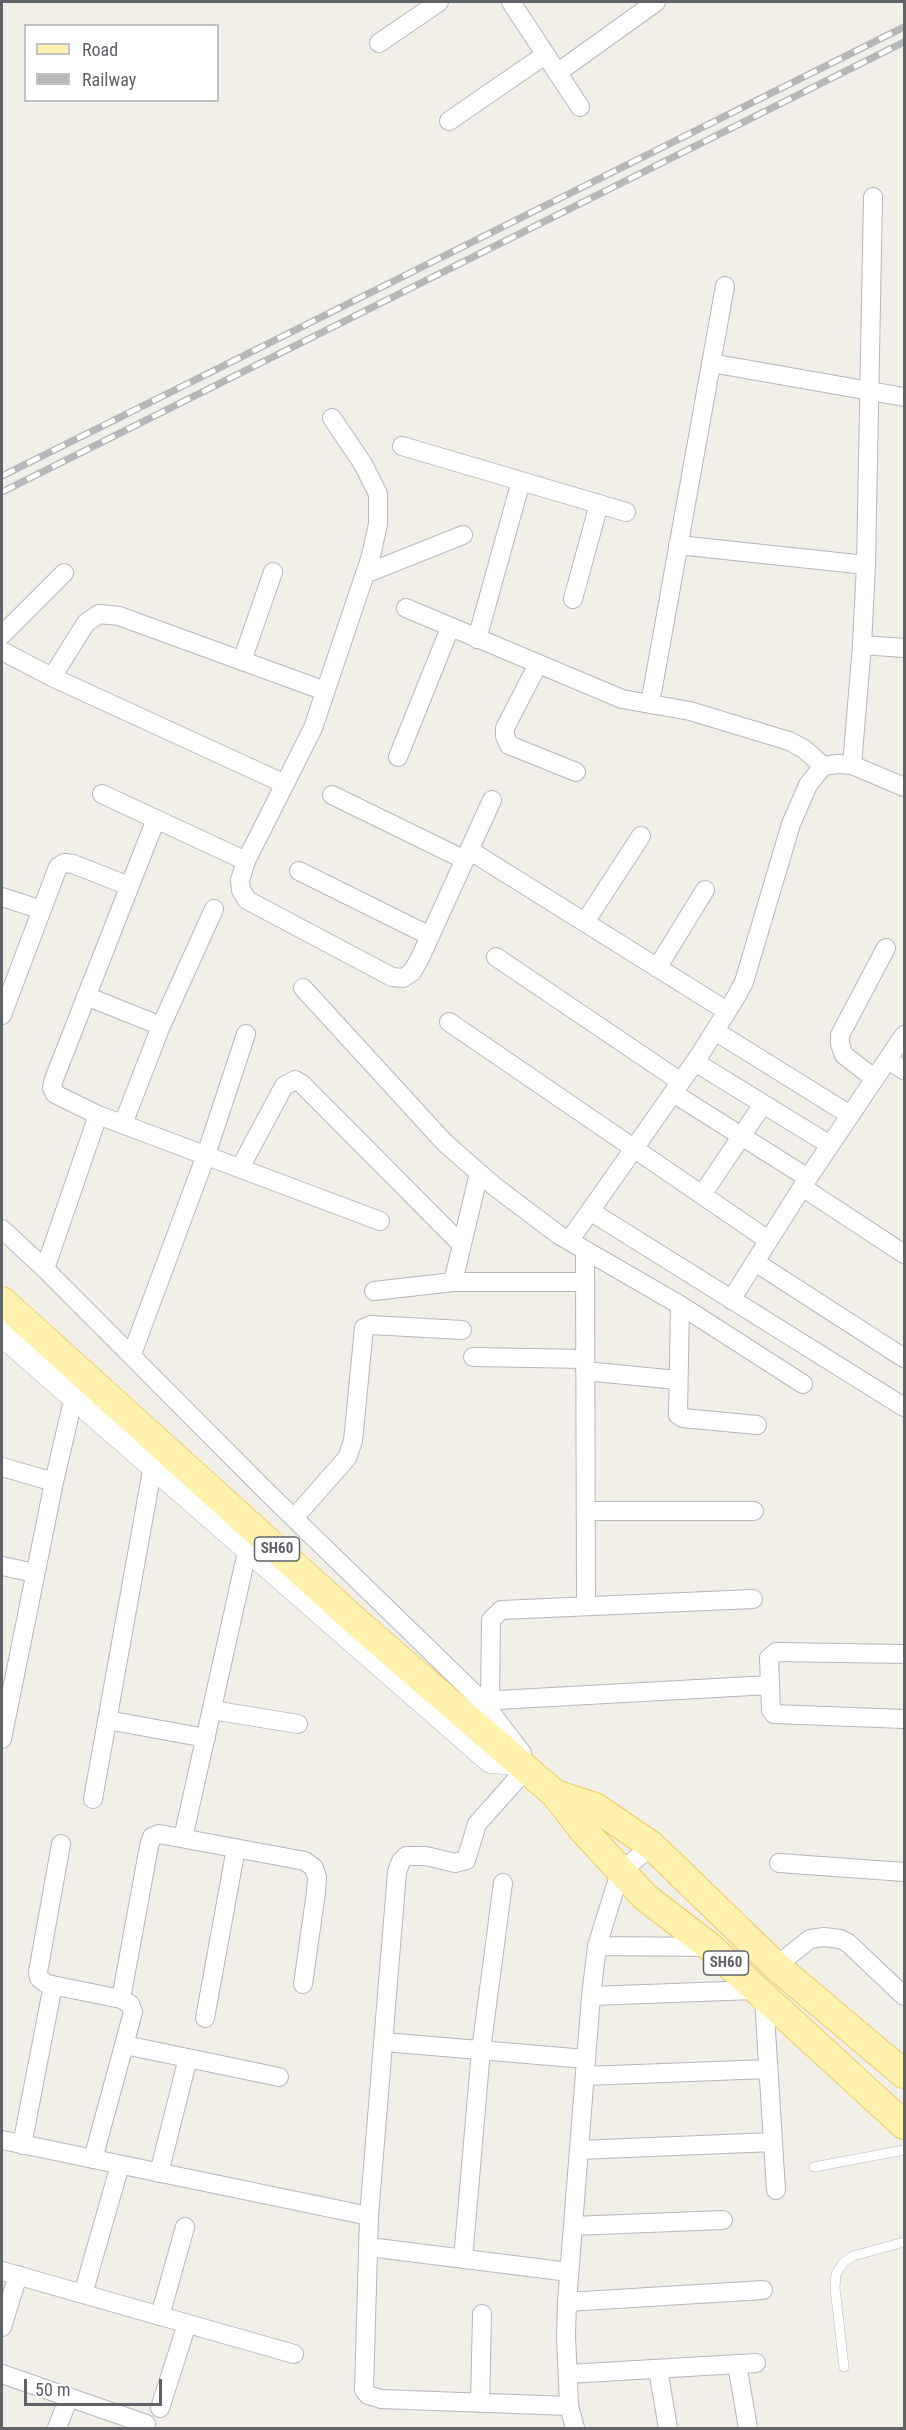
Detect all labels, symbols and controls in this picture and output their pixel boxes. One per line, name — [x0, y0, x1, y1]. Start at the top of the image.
legend — [24, 24, 219, 102]
text: Road — [82, 39, 118, 60]
text: Railway — [82, 69, 136, 90]
road number: SH60 — [254, 1537, 300, 1561]
road number: SH60 — [704, 1951, 748, 1975]
scale bar — [27, 2367, 165, 2405]
text: 50 m — [35, 2379, 70, 2400]

